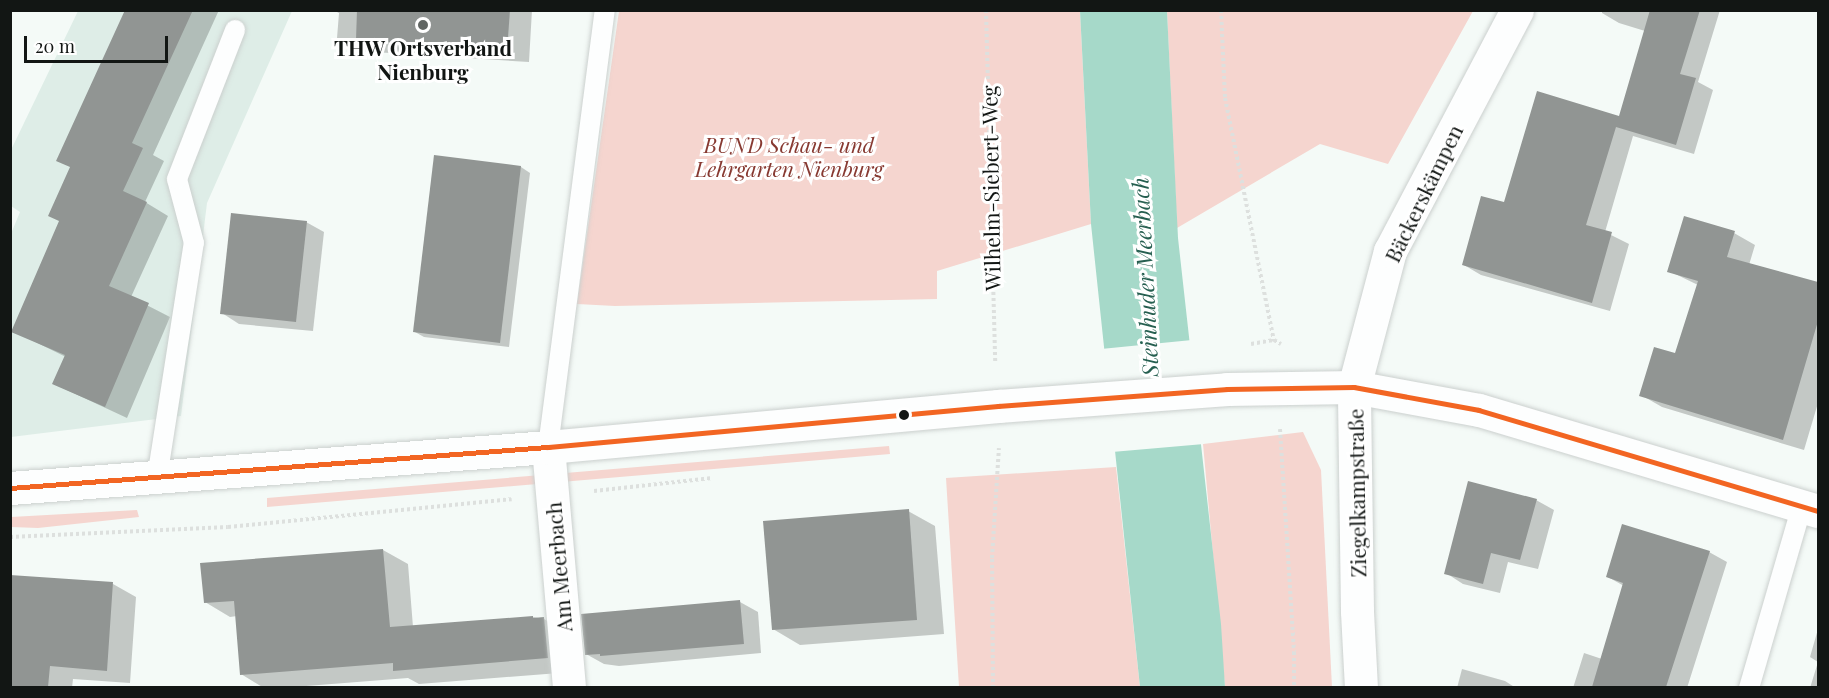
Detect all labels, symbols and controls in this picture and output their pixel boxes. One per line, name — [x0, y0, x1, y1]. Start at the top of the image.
marker: THW Ortsverband Nienburg — [416, 18, 430, 32]
scale bar — [27, 24, 171, 62]
text: 20 m — [35, 34, 75, 58]
place label: THW Ortsverband Nienburg — [334, 34, 512, 84]
street label: Wilhelm-Siebert-Weg — [976, 85, 1004, 291]
street label: Bäckerskämpen — [1379, 120, 1467, 266]
park label: BUND Schau- und Lehrgarten Nienburg — [695, 131, 883, 181]
water label: Steinhuder Meerbach — [1127, 177, 1163, 377]
street label: Ziegelkampstraße — [1342, 408, 1370, 578]
unlabelled marker — [898, 409, 910, 421]
street label: Am Meerbach — [540, 501, 576, 633]

